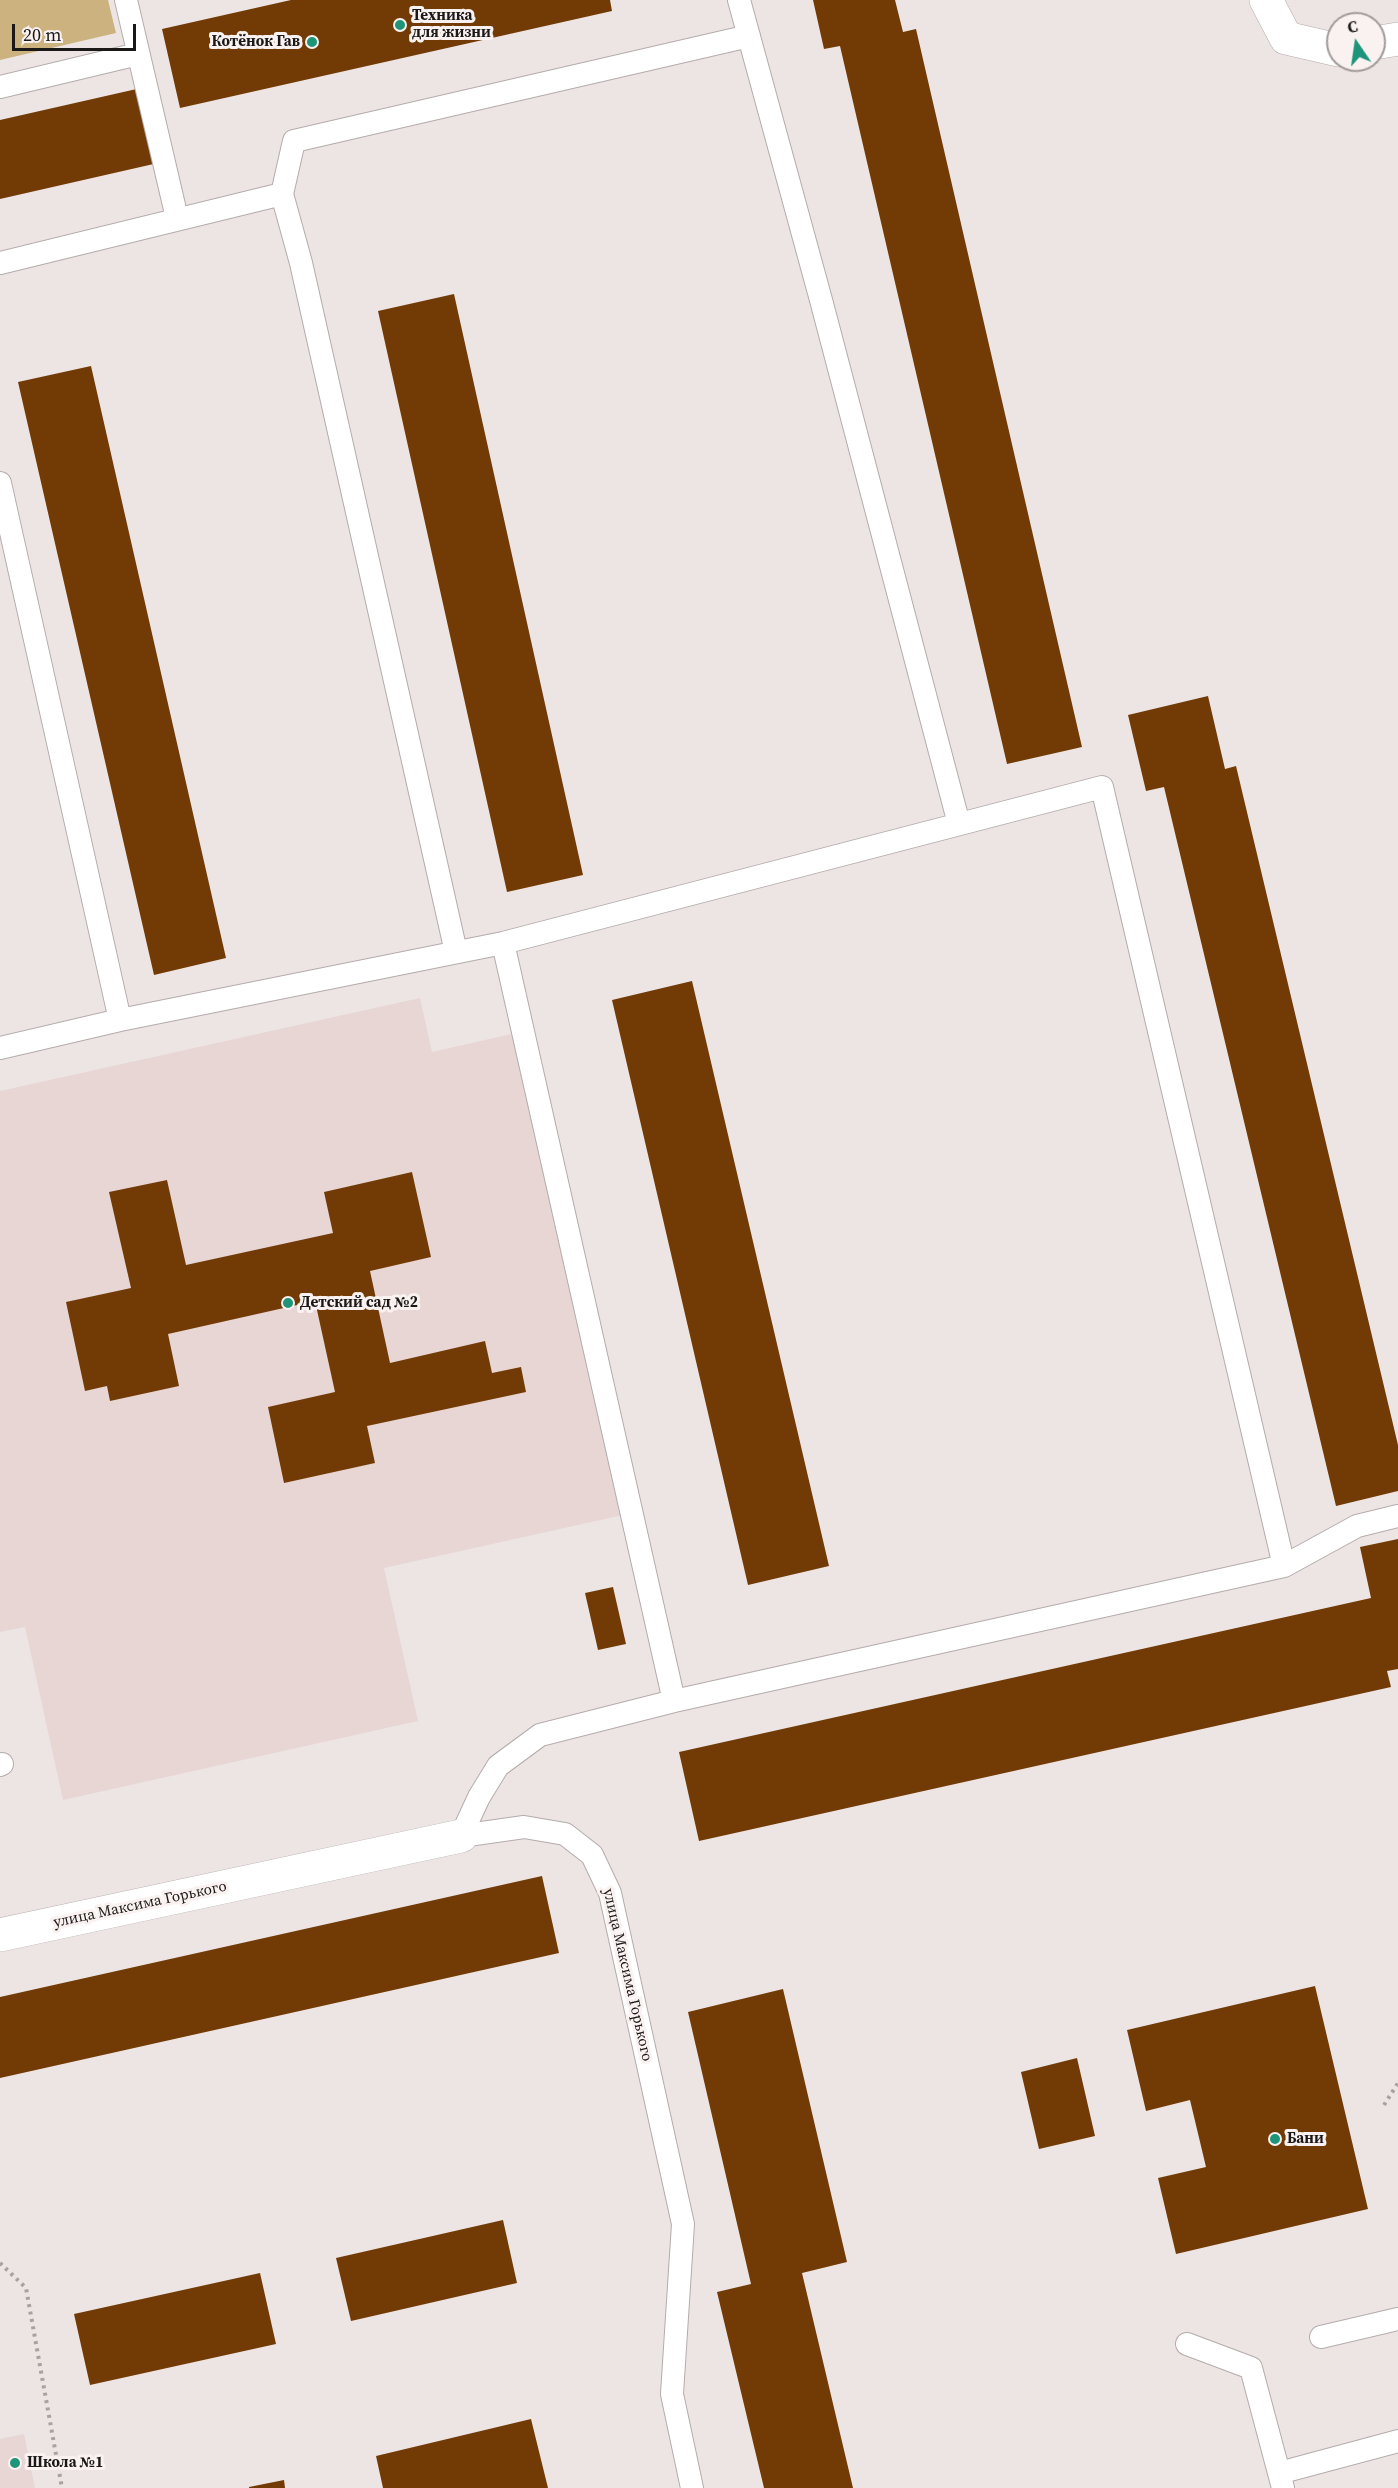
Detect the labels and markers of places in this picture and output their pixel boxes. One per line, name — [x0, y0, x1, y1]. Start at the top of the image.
place label: Техника для жизни — [412, 7, 491, 42]
marker: Техника для жизни — [393, 18, 407, 32]
place label: Котёнок Гав — [211, 33, 300, 51]
marker: Котёнок Гав — [305, 35, 319, 49]
place label: Детский сад №2 — [300, 1294, 418, 1312]
marker: Детский сад №2 — [281, 1296, 295, 1310]
place label: Бани — [1287, 2130, 1324, 2148]
marker: Бани — [1268, 2132, 1282, 2146]
place label: Школа №1 — [27, 2454, 103, 2472]
marker: Школа №1 — [8, 2456, 22, 2470]

